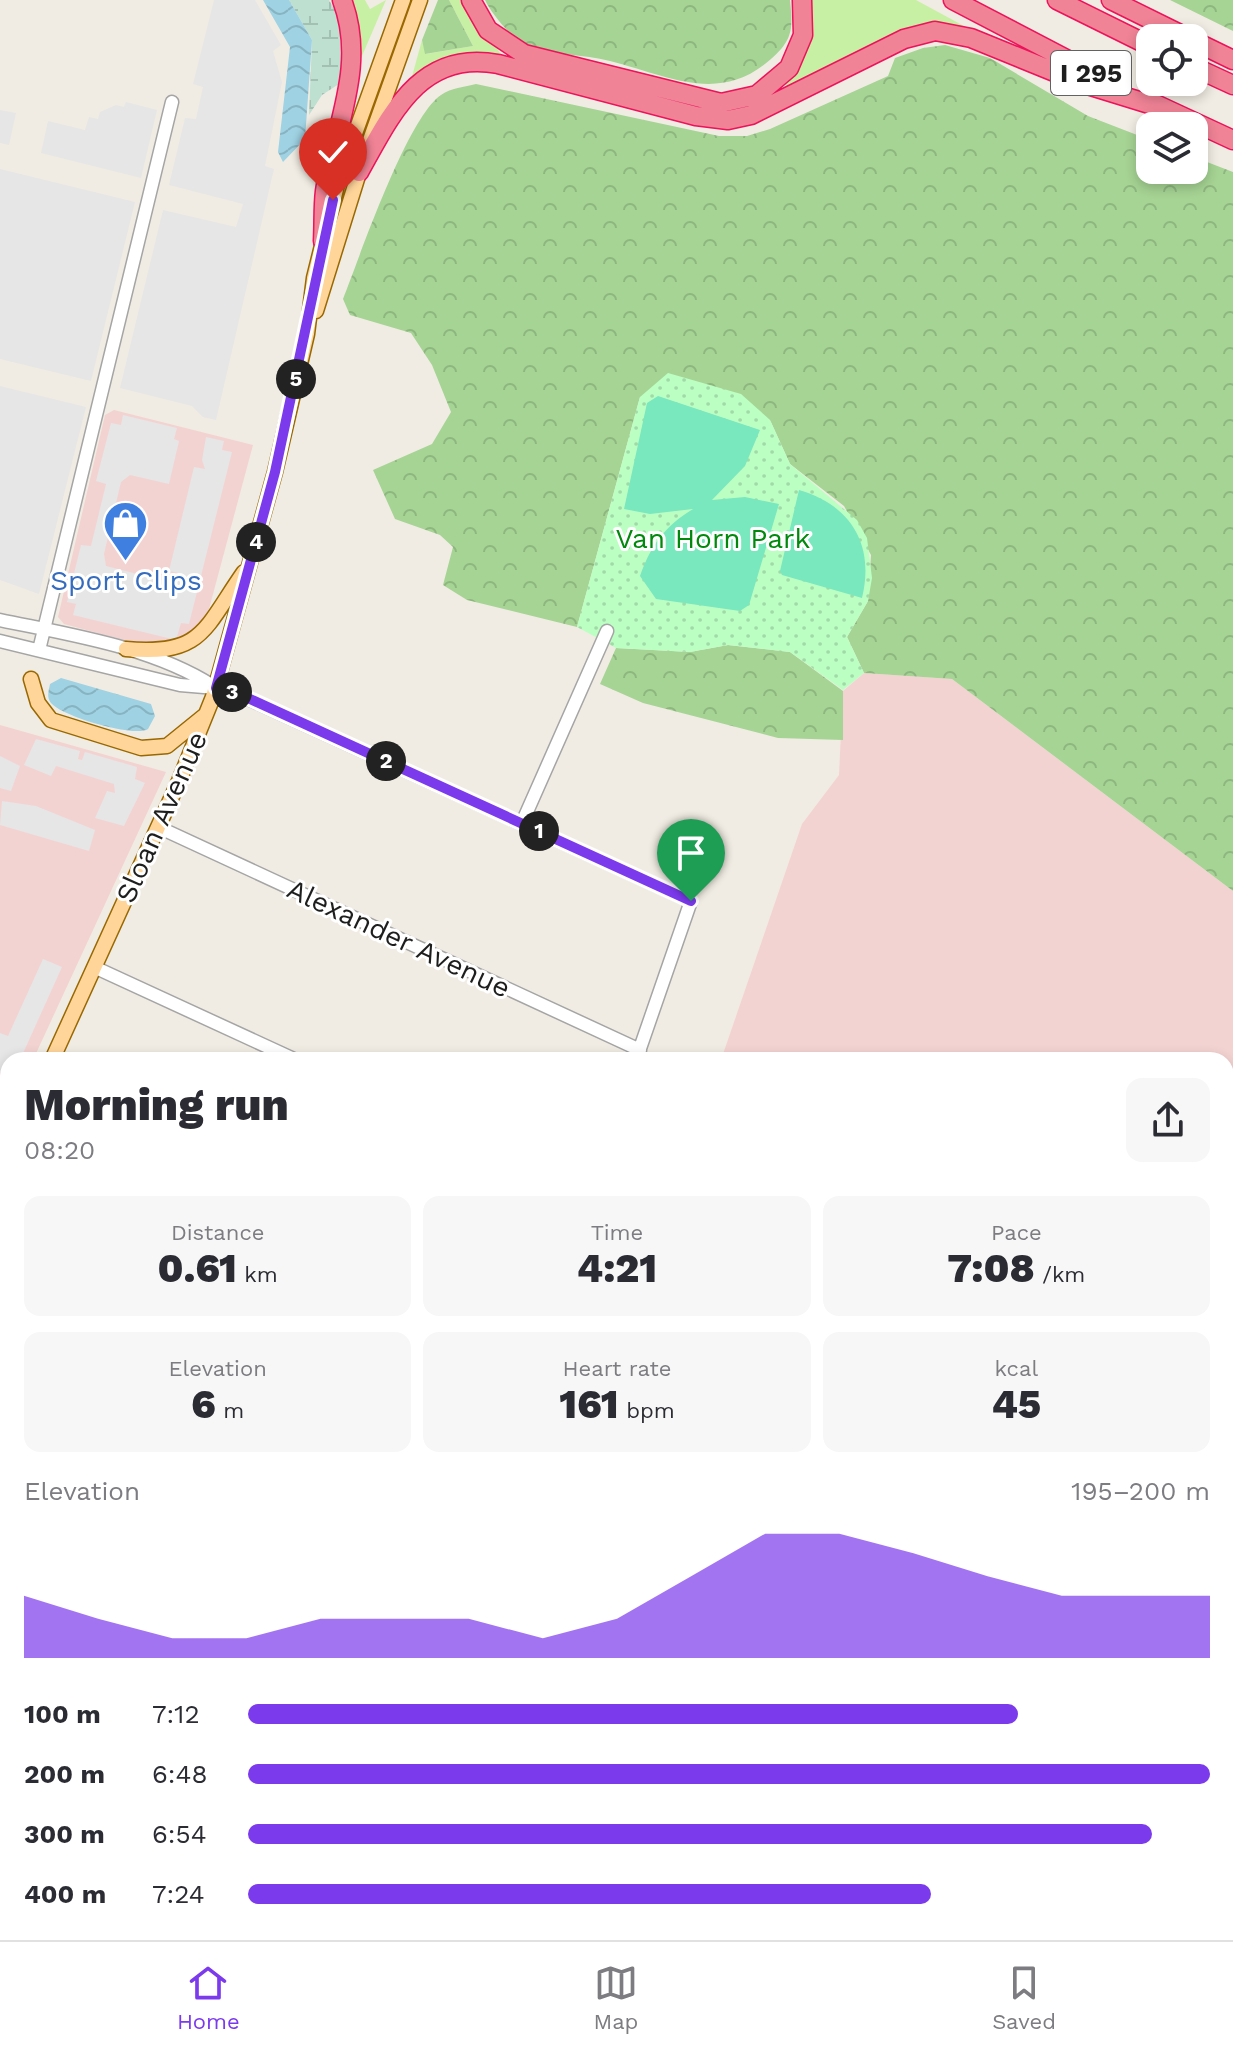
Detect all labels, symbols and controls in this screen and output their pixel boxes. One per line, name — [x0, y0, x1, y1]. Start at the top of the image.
map controls — [1136, 24, 1208, 184]
button: locate — [1136, 24, 1208, 96]
road number: I 295 — [1051, 51, 1131, 95]
button: layers — [1136, 112, 1208, 184]
pin — [299, 118, 367, 200]
icon: check — [311, 130, 355, 174]
pin: 5 — [276, 359, 316, 399]
text: 5 — [290, 366, 302, 391]
shop icon: Sport Clips — [102, 499, 150, 562]
pin: 4 — [236, 522, 276, 562]
park label: Van Horn Park — [616, 522, 811, 555]
text: 4 — [249, 529, 263, 554]
place label: Sport Clips — [50, 564, 202, 597]
pin: 3 — [212, 672, 252, 712]
text: 3 — [225, 679, 239, 704]
street label: Sloan Avenue — [109, 726, 214, 908]
pin: 2 — [366, 741, 406, 781]
text: 2 — [379, 748, 393, 773]
pin: 1 — [519, 811, 559, 851]
text: 1 — [534, 818, 544, 843]
pin — [657, 819, 725, 901]
icon: arrive — [669, 831, 713, 875]
street label: Alexander Avenue — [282, 872, 516, 1005]
button: share — [1126, 1078, 1210, 1162]
text: Morning run — [24, 1079, 289, 1131]
text: 08:20 — [24, 1135, 95, 1165]
text: Distance — [171, 1220, 264, 1245]
text: Time — [591, 1220, 643, 1245]
text: Pace — [991, 1220, 1042, 1245]
text: 0.61 — [158, 1245, 237, 1292]
text: 4:21 — [577, 1245, 657, 1292]
text: 7:08 — [947, 1245, 1035, 1292]
text: km — [237, 1262, 278, 1287]
text: /km — [1035, 1262, 1085, 1287]
text: Elevation — [169, 1356, 267, 1381]
text: Heart rate — [563, 1356, 671, 1381]
text: kcal — [995, 1356, 1038, 1381]
text: 6 — [191, 1381, 216, 1428]
text: 161 — [559, 1381, 619, 1428]
text: 45 — [991, 1381, 1041, 1428]
text: m — [216, 1398, 244, 1423]
text: bpm — [619, 1398, 675, 1423]
text: Elevation — [24, 1476, 140, 1506]
text: 195–200 m — [1071, 1476, 1210, 1506]
text: 100 m — [24, 1699, 101, 1729]
text: 7:12 — [152, 1699, 200, 1729]
text: 200 m — [24, 1759, 105, 1789]
text: 6:48 — [152, 1759, 207, 1789]
text: 300 m — [24, 1819, 105, 1849]
text: 6:54 — [152, 1819, 207, 1849]
text: 400 m — [24, 1879, 106, 1909]
text: 7:24 — [152, 1879, 205, 1909]
tab: Home — [177, 1961, 240, 2034]
tab: Map — [594, 1961, 638, 2034]
tab: Saved — [992, 1961, 1056, 2034]

